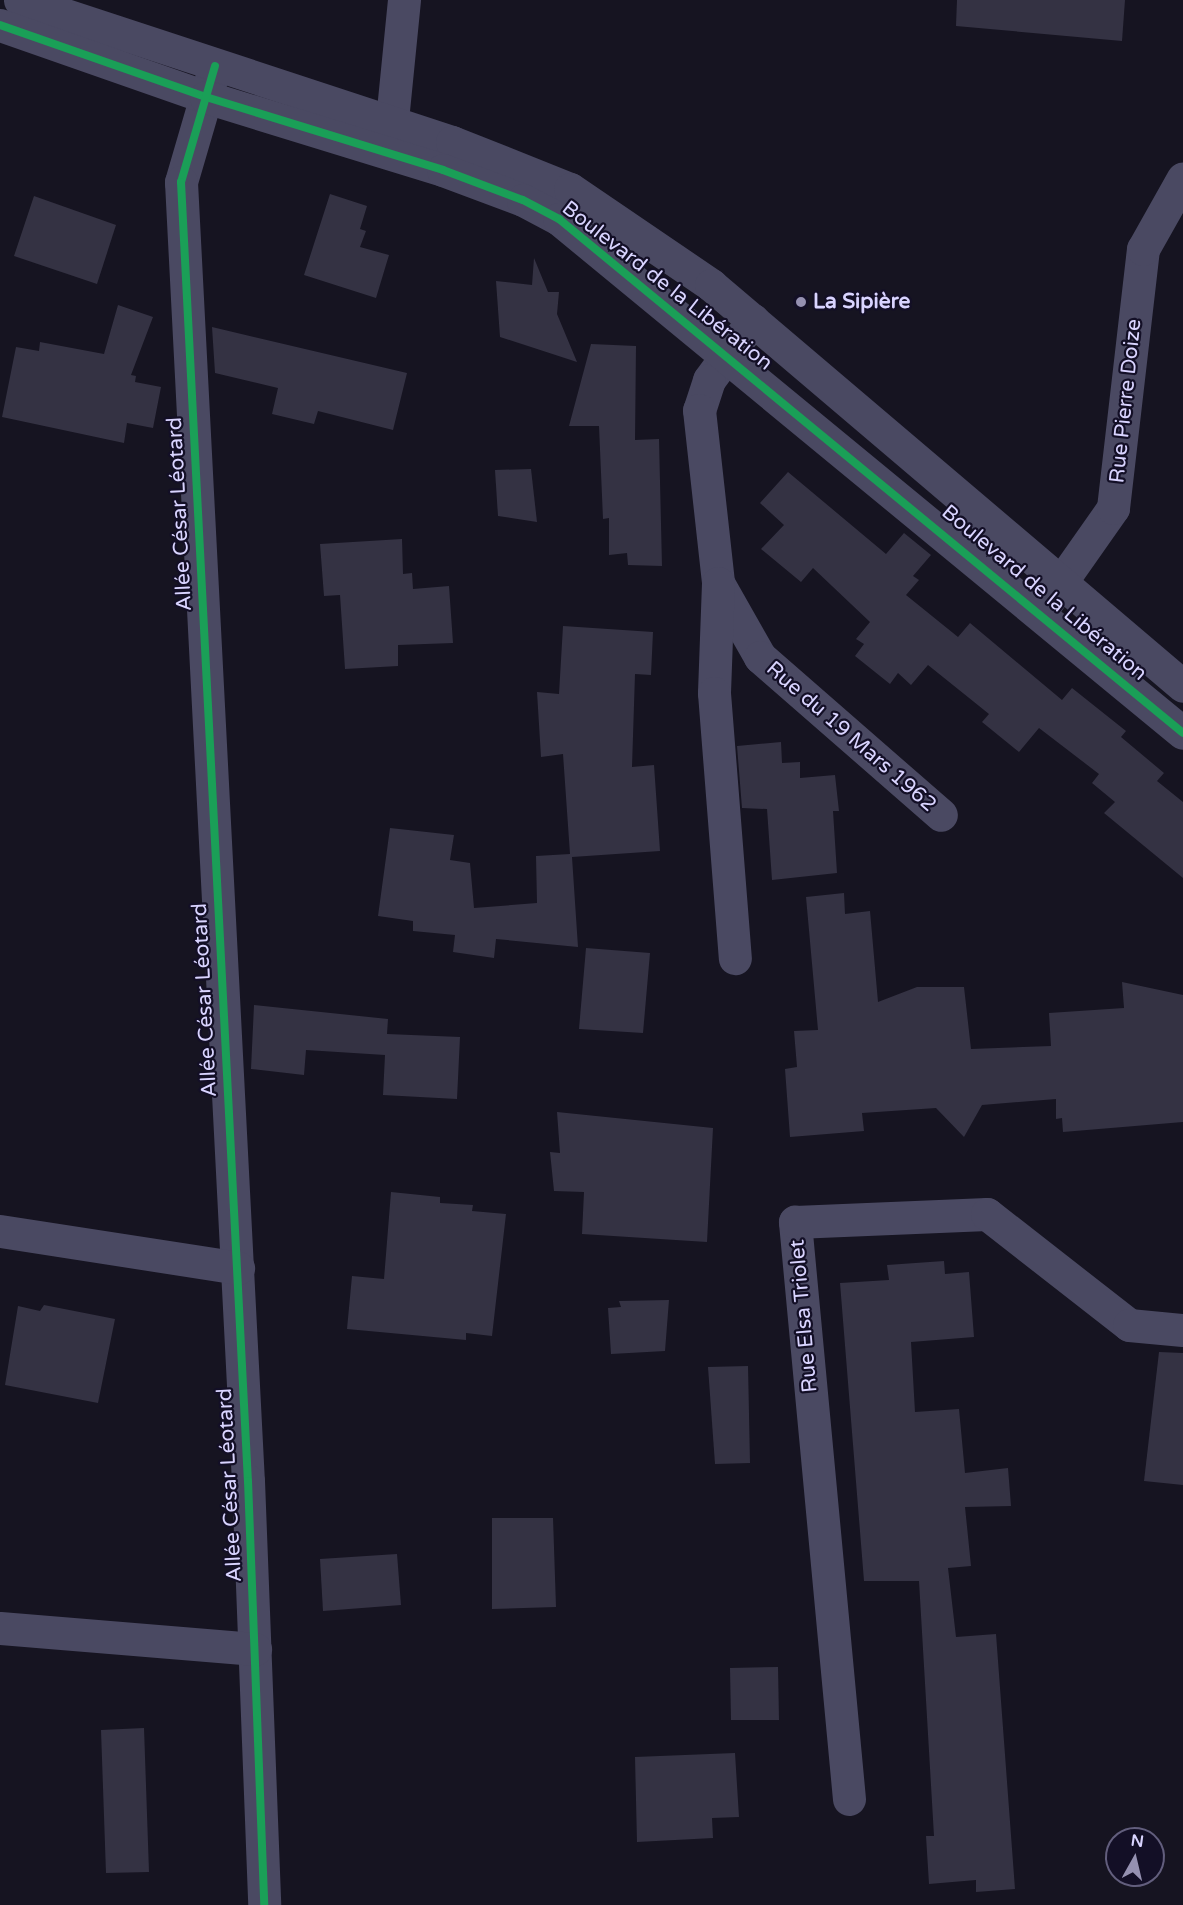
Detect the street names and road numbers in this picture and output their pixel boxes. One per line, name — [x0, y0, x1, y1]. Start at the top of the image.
street label: Boulevard de la Libération — [557, 196, 777, 376]
street label: Rue Pierre Doize — [1105, 318, 1147, 484]
street label: Allée César Léotard — [162, 416, 198, 612]
street label: Boulevard de la Libération — [936, 500, 1152, 686]
street label: Rue du 19 Mars 1962 — [761, 656, 941, 818]
street label: Allée César Léotard — [187, 902, 223, 1098]
street label: Rue Elsa Triolet — [785, 1238, 823, 1394]
street label: Allée César Léotard — [212, 1387, 248, 1583]

